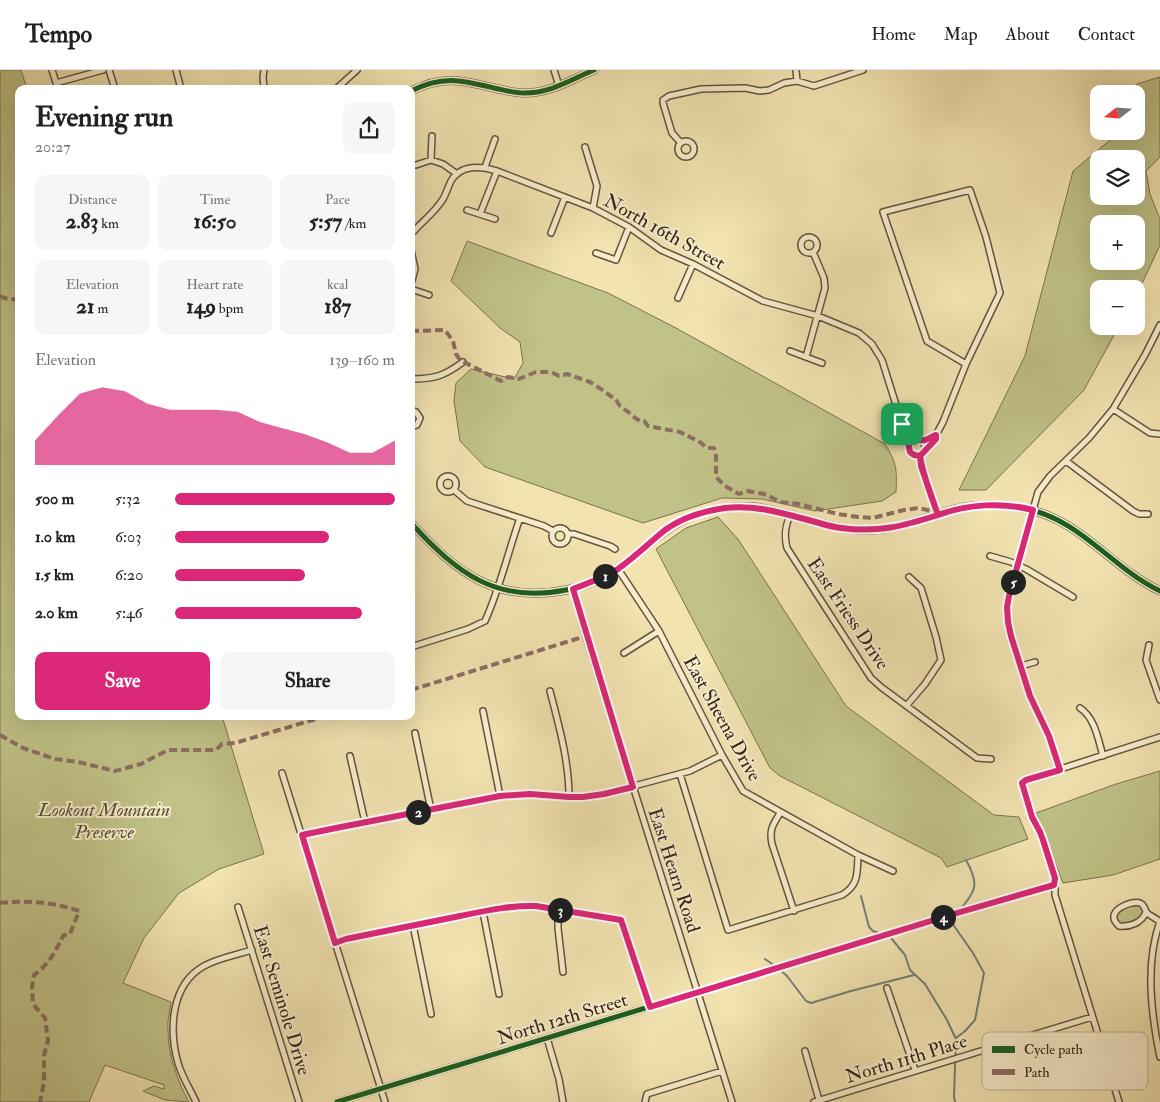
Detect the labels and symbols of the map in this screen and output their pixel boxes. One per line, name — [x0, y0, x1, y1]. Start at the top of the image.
north arrow — [1090, 85, 1145, 140]
street label: North 16th Street — [600, 189, 729, 275]
pin — [881, 403, 923, 445]
street label: East Friess Drive — [802, 553, 895, 674]
pin: 1 — [592, 564, 618, 588]
pin: 5 — [1000, 570, 1026, 594]
street label: East Sheena Drive — [678, 652, 767, 785]
park label: Lookout Mountain Preserve — [37, 798, 170, 844]
pin: 2 — [406, 800, 430, 824]
street label: East Hearn Road — [643, 805, 706, 936]
pin: 3 — [548, 898, 572, 922]
pin: 4 — [930, 904, 956, 930]
street label: East Seminole Drive — [248, 922, 316, 1078]
street label: North 12th Street — [494, 988, 630, 1050]
street label: North 11th Place — [843, 1029, 970, 1089]
legend — [982, 1032, 1148, 1090]
text: Cycle path — [1024, 1041, 1084, 1059]
text: Path — [1024, 1064, 1050, 1081]

